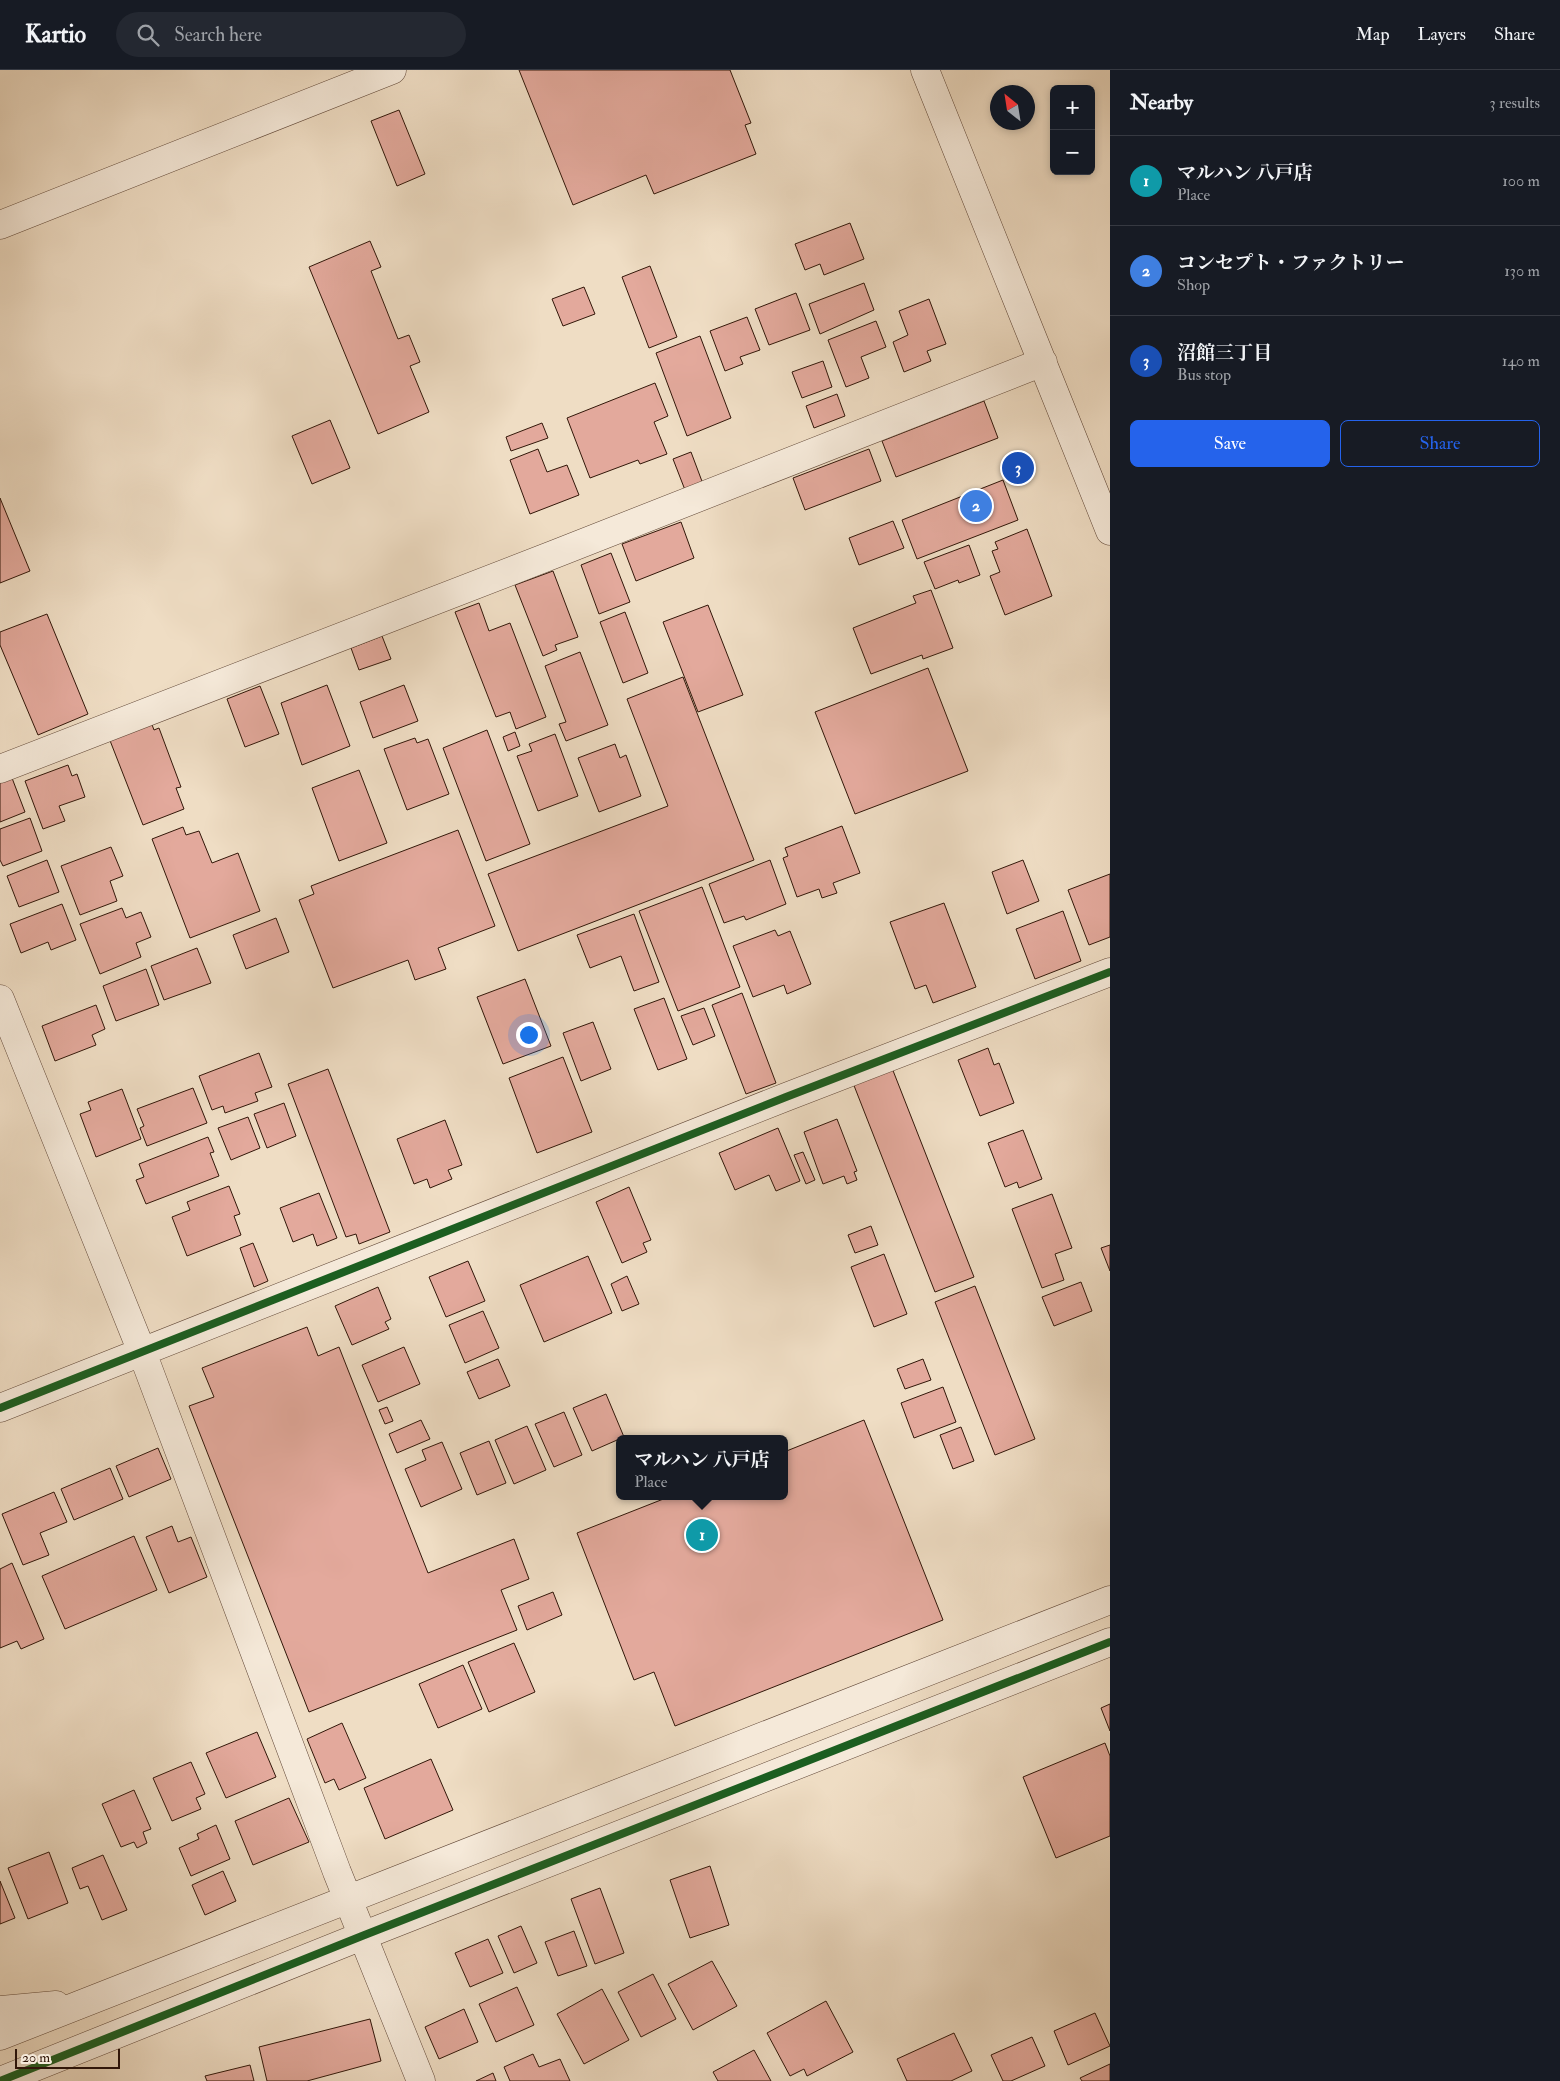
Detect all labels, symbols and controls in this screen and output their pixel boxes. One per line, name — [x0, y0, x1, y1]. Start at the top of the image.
search box — [116, 12, 466, 57]
text: Kartio — [25, 19, 86, 50]
icon: search — [134, 21, 162, 49]
text: Search here — [174, 23, 262, 47]
text: Map — [1356, 23, 1390, 46]
text: Layers — [1418, 23, 1466, 46]
text: Share — [1494, 23, 1535, 46]
north arrow — [990, 85, 1035, 130]
map controls — [1050, 85, 1095, 175]
button: + — [1050, 85, 1095, 130]
text: Nearby — [1130, 89, 1193, 116]
text: 3 results — [1489, 93, 1540, 113]
button: − — [1050, 130, 1095, 175]
text: マルハン 八戸店 — [1177, 161, 1313, 185]
text: 1 — [1143, 171, 1149, 191]
text: 100 m — [1502, 171, 1540, 191]
text: Place — [1177, 185, 1210, 205]
text: コンセプト・ファクトリー — [1177, 251, 1405, 275]
text: 2 — [1142, 261, 1150, 281]
text: 130 m — [1504, 261, 1540, 281]
text: Shop — [1177, 275, 1210, 295]
text: 沼館三丁目 — [1177, 341, 1272, 365]
text: 3 — [1143, 351, 1149, 371]
text: 140 m — [1502, 351, 1540, 371]
text: Bus stop — [1177, 365, 1231, 385]
button: Save — [1130, 420, 1330, 467]
button: Share — [1340, 420, 1540, 467]
pin: 3 — [1002, 449, 1034, 487]
pin: 2 — [960, 487, 992, 525]
your location — [516, 1022, 542, 1048]
popup — [616, 1435, 788, 1500]
text: マルハン 八戸店 — [634, 1448, 770, 1472]
text: Place — [634, 1472, 667, 1492]
pin: 1 — [686, 1516, 718, 1554]
scale bar — [15, 2046, 120, 2069]
text: 20 m — [22, 2049, 50, 2066]

